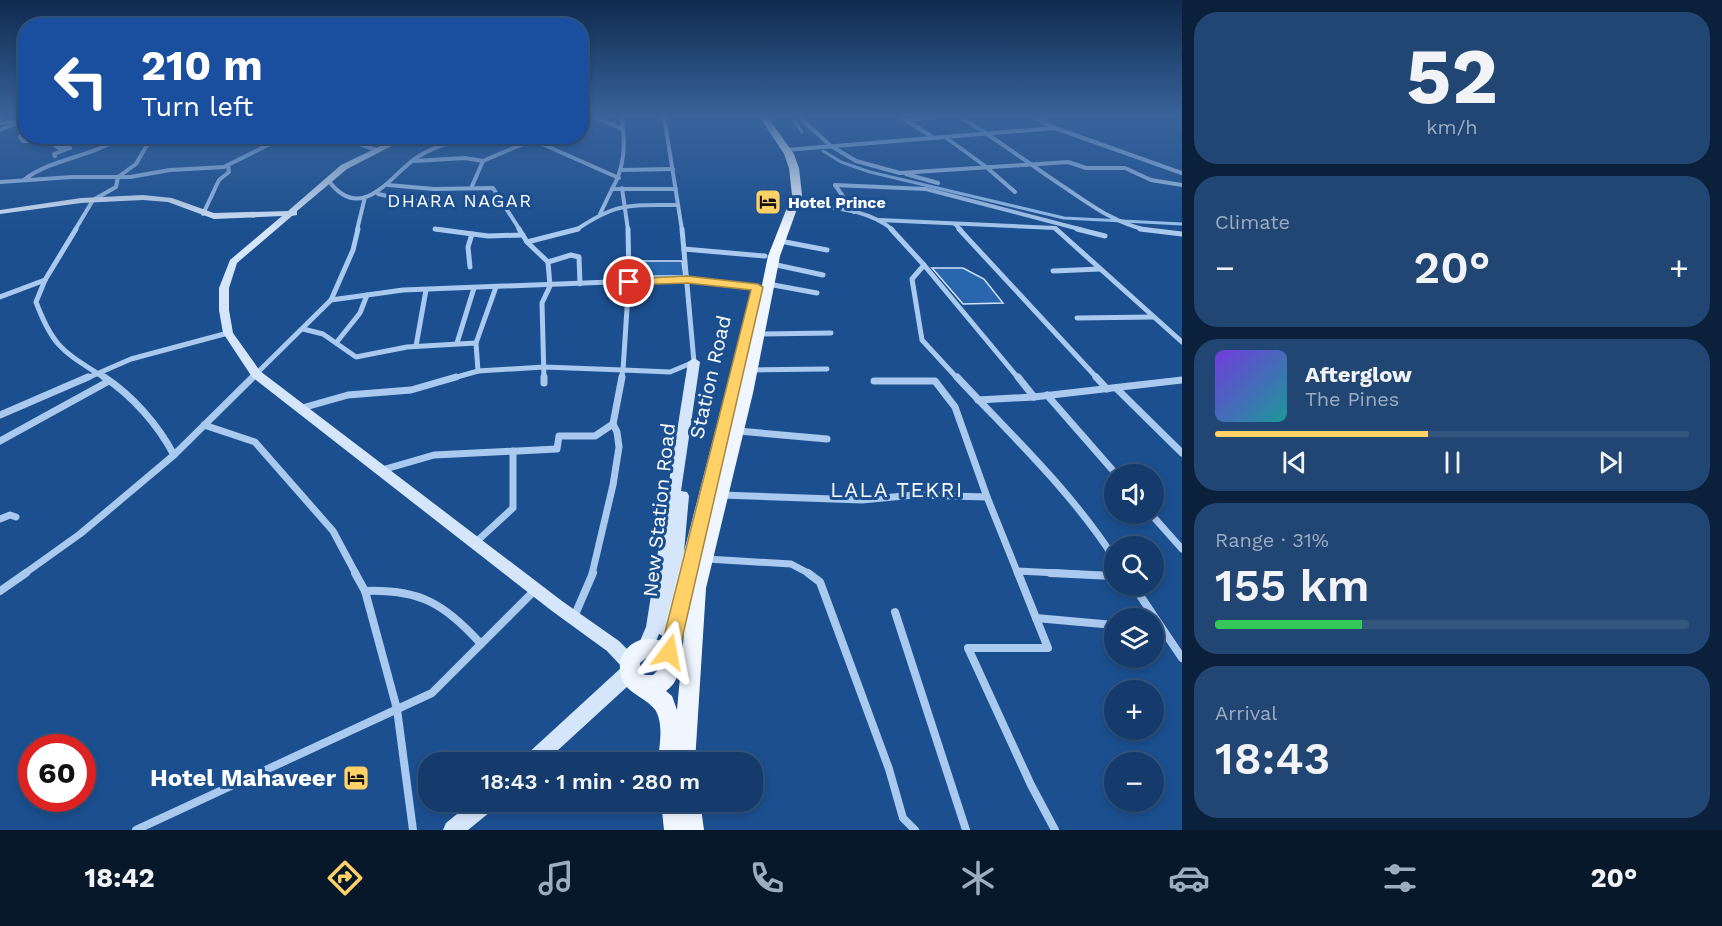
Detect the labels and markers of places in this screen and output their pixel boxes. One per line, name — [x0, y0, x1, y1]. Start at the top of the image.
hotel icon: Hotel Prince — [753, 187, 783, 217]
place label: Hotel Prince — [788, 193, 886, 212]
pin — [603, 256, 654, 307]
hotel icon: Hotel Mahaveer — [341, 763, 371, 793]
place label: Hotel Mahaveer — [150, 764, 337, 792]

